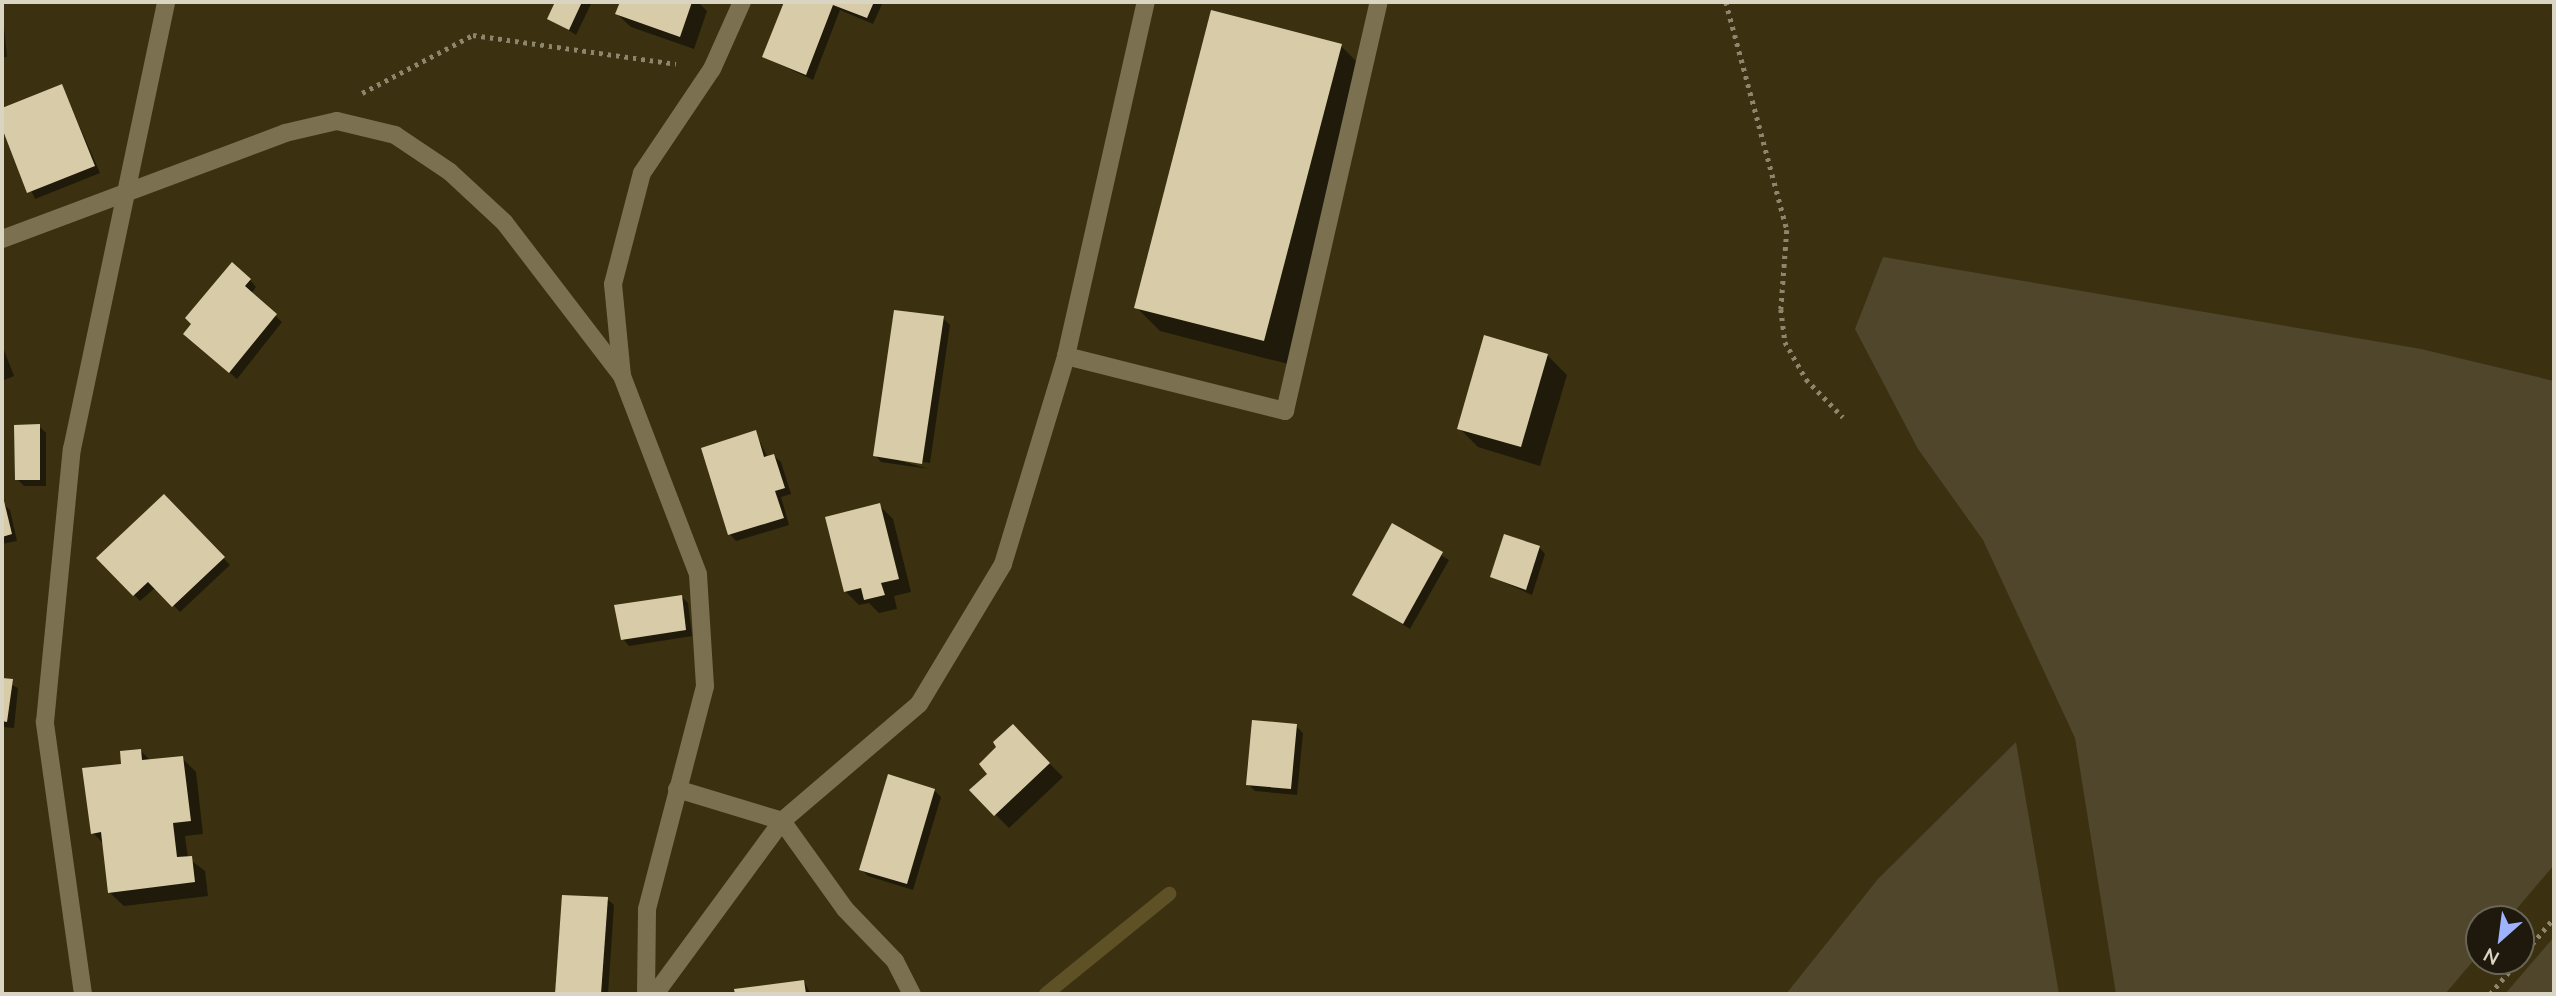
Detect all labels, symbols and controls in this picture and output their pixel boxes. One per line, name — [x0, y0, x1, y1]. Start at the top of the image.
north arrow — [2465, 905, 2535, 975]
text: N — [2479, 943, 2503, 971]

